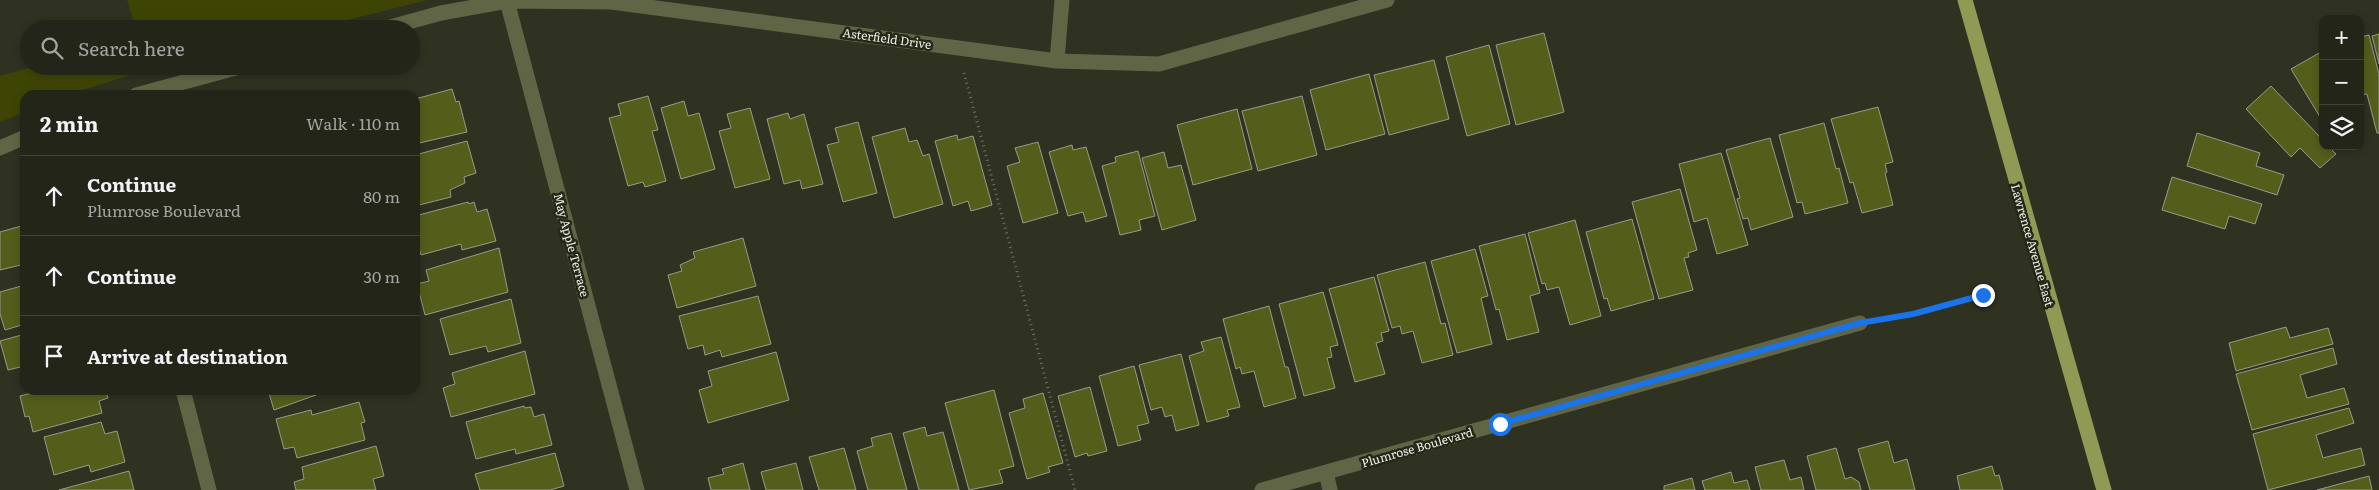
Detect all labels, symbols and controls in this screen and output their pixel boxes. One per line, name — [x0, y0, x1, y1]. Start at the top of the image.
map controls — [2319, 15, 2364, 150]
button: + — [2319, 15, 2364, 60]
search box — [20, 20, 420, 75]
street label: Asterfield Drive — [841, 23, 933, 53]
icon: search — [38, 34, 66, 62]
text: Search here — [78, 34, 185, 62]
button: − — [2319, 60, 2364, 105]
button: layers — [2319, 105, 2364, 150]
text: 2 min — [40, 107, 99, 138]
text: Walk · 110 m — [306, 111, 400, 135]
text: Continue — [87, 170, 176, 198]
icon: ahead — [40, 182, 68, 210]
street label: Lawrence Avenue East — [2007, 182, 2059, 309]
text: 80 m — [363, 184, 400, 208]
street label: May Apple Terrace — [550, 191, 594, 299]
text: Plumrose Boulevard — [87, 198, 241, 222]
icon: ahead — [40, 262, 68, 290]
text: Continue — [87, 262, 176, 290]
text: 30 m — [363, 264, 400, 288]
route end — [1972, 284, 1995, 307]
icon: arrive — [40, 342, 68, 370]
text: Arrive at destination — [87, 342, 288, 370]
route start — [1489, 413, 1512, 436]
street label: Plumrose Boulevard — [1359, 422, 1476, 472]

